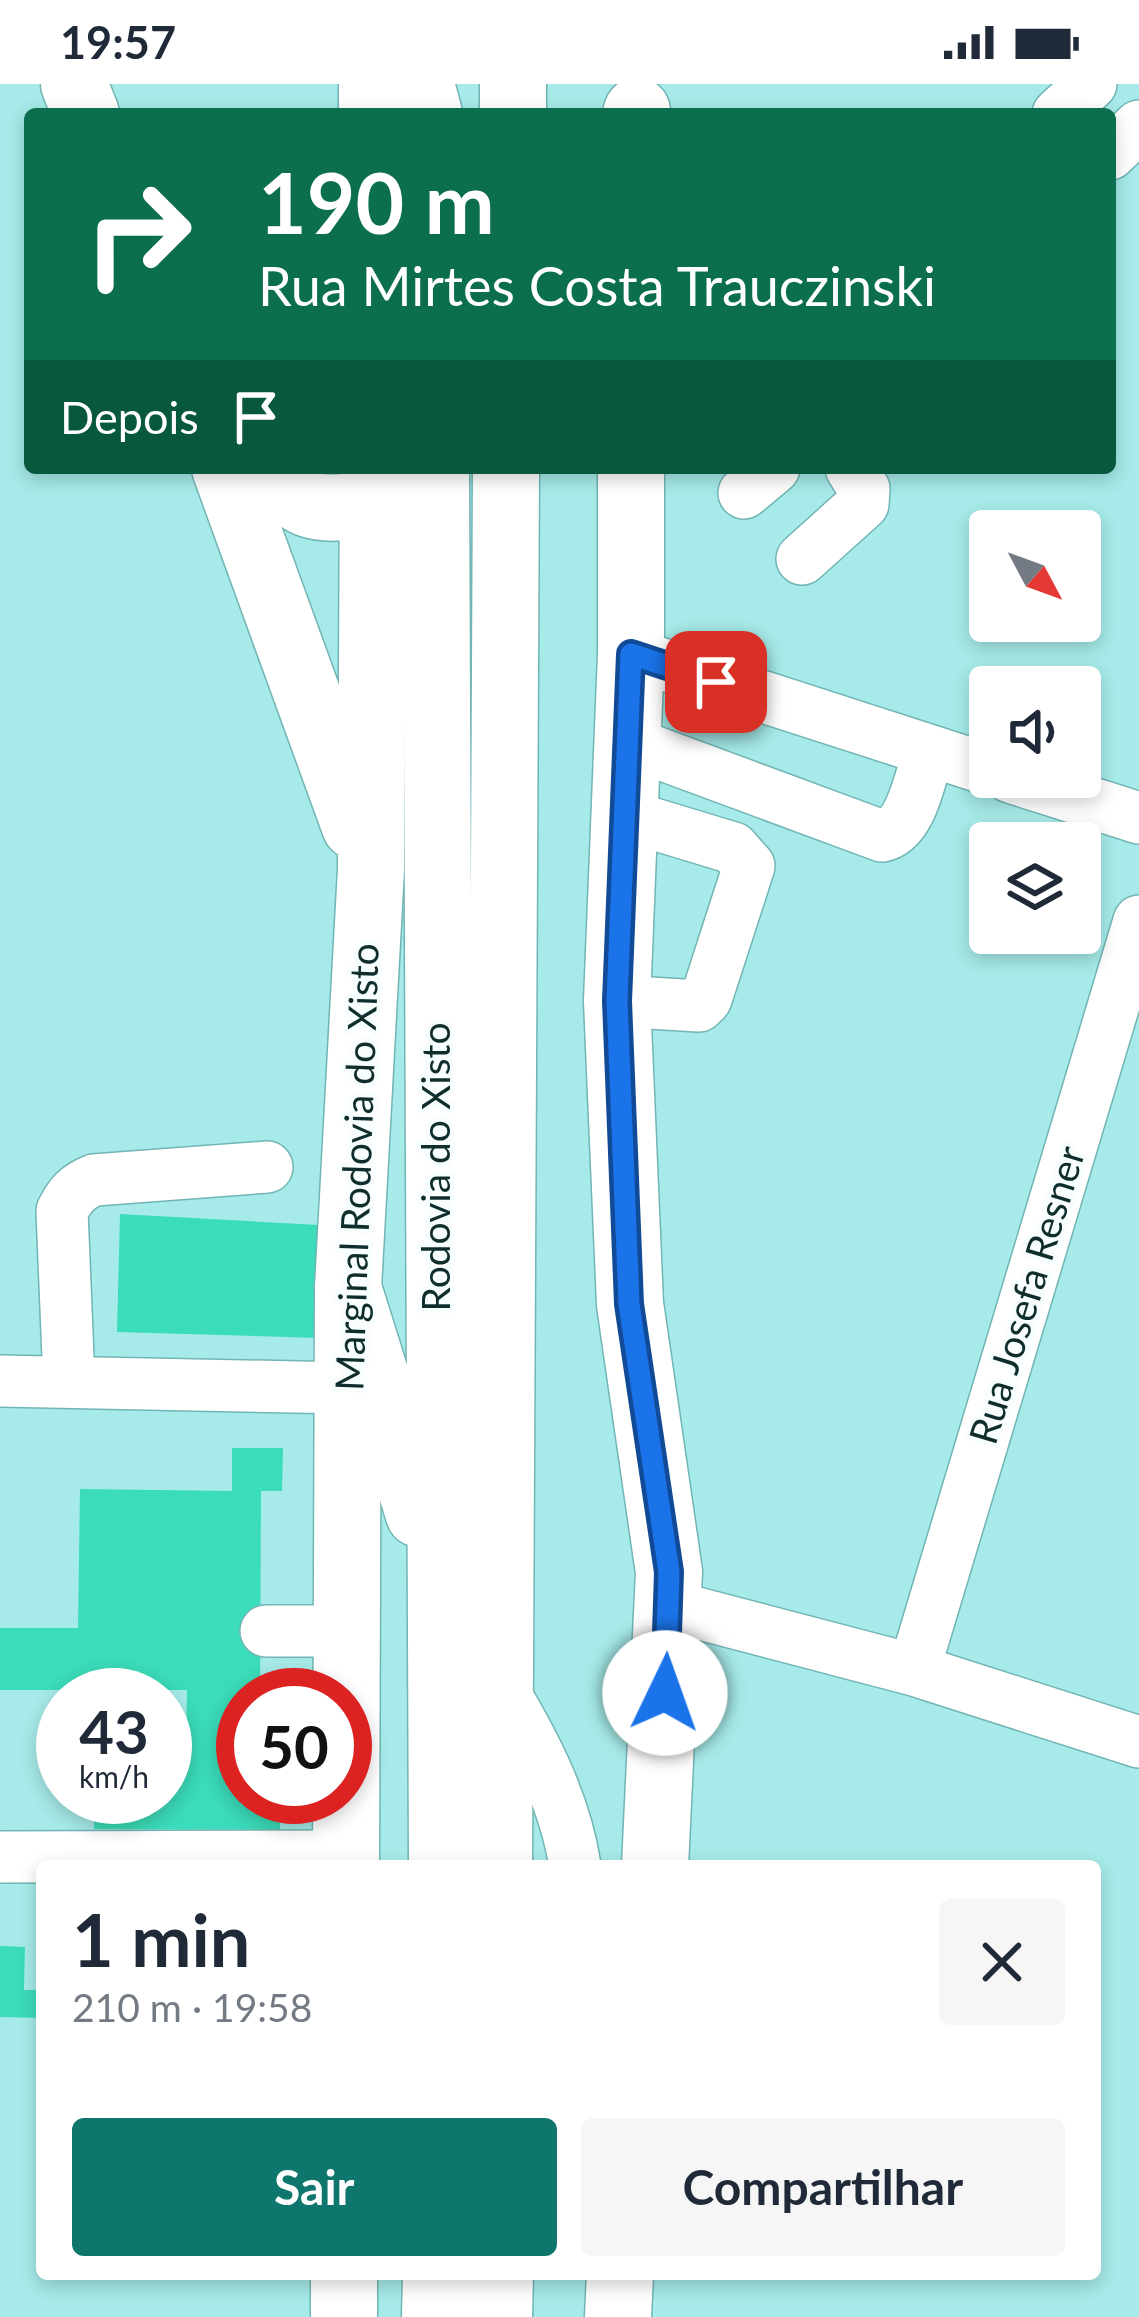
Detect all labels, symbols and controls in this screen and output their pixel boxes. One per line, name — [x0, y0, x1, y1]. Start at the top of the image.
text: 19:57 — [60, 15, 176, 69]
text: 190 m — [258, 151, 495, 252]
icon: right — [60, 156, 216, 312]
text: Rua Mirtes Costa Trauczinski — [258, 253, 936, 318]
icon: arrive — [223, 384, 289, 450]
text: Depois — [60, 390, 199, 444]
north arrow — [969, 510, 1101, 642]
map controls — [969, 510, 1101, 954]
pin — [665, 631, 767, 733]
icon: arrive — [683, 649, 749, 715]
button: sound — [969, 666, 1101, 798]
button: layers — [969, 822, 1101, 954]
street label: Marginal Rodovia do Xisto — [325, 942, 387, 1392]
street label: Rodovia do Xisto — [412, 1022, 458, 1312]
street label: Rua Josefa Resner — [959, 1140, 1093, 1449]
position arrow — [602, 1630, 728, 1756]
speed limit sign: 50 — [216, 1668, 372, 1824]
text: 43 — [79, 1695, 149, 1767]
text: km/h — [79, 1758, 149, 1794]
text: 1 min — [72, 1896, 250, 1982]
button: close — [939, 1899, 1065, 2025]
text: 210 m · 19:58 — [72, 1984, 312, 2030]
button: Sair — [72, 2118, 557, 2256]
button: Compartilhar — [581, 2118, 1065, 2256]

